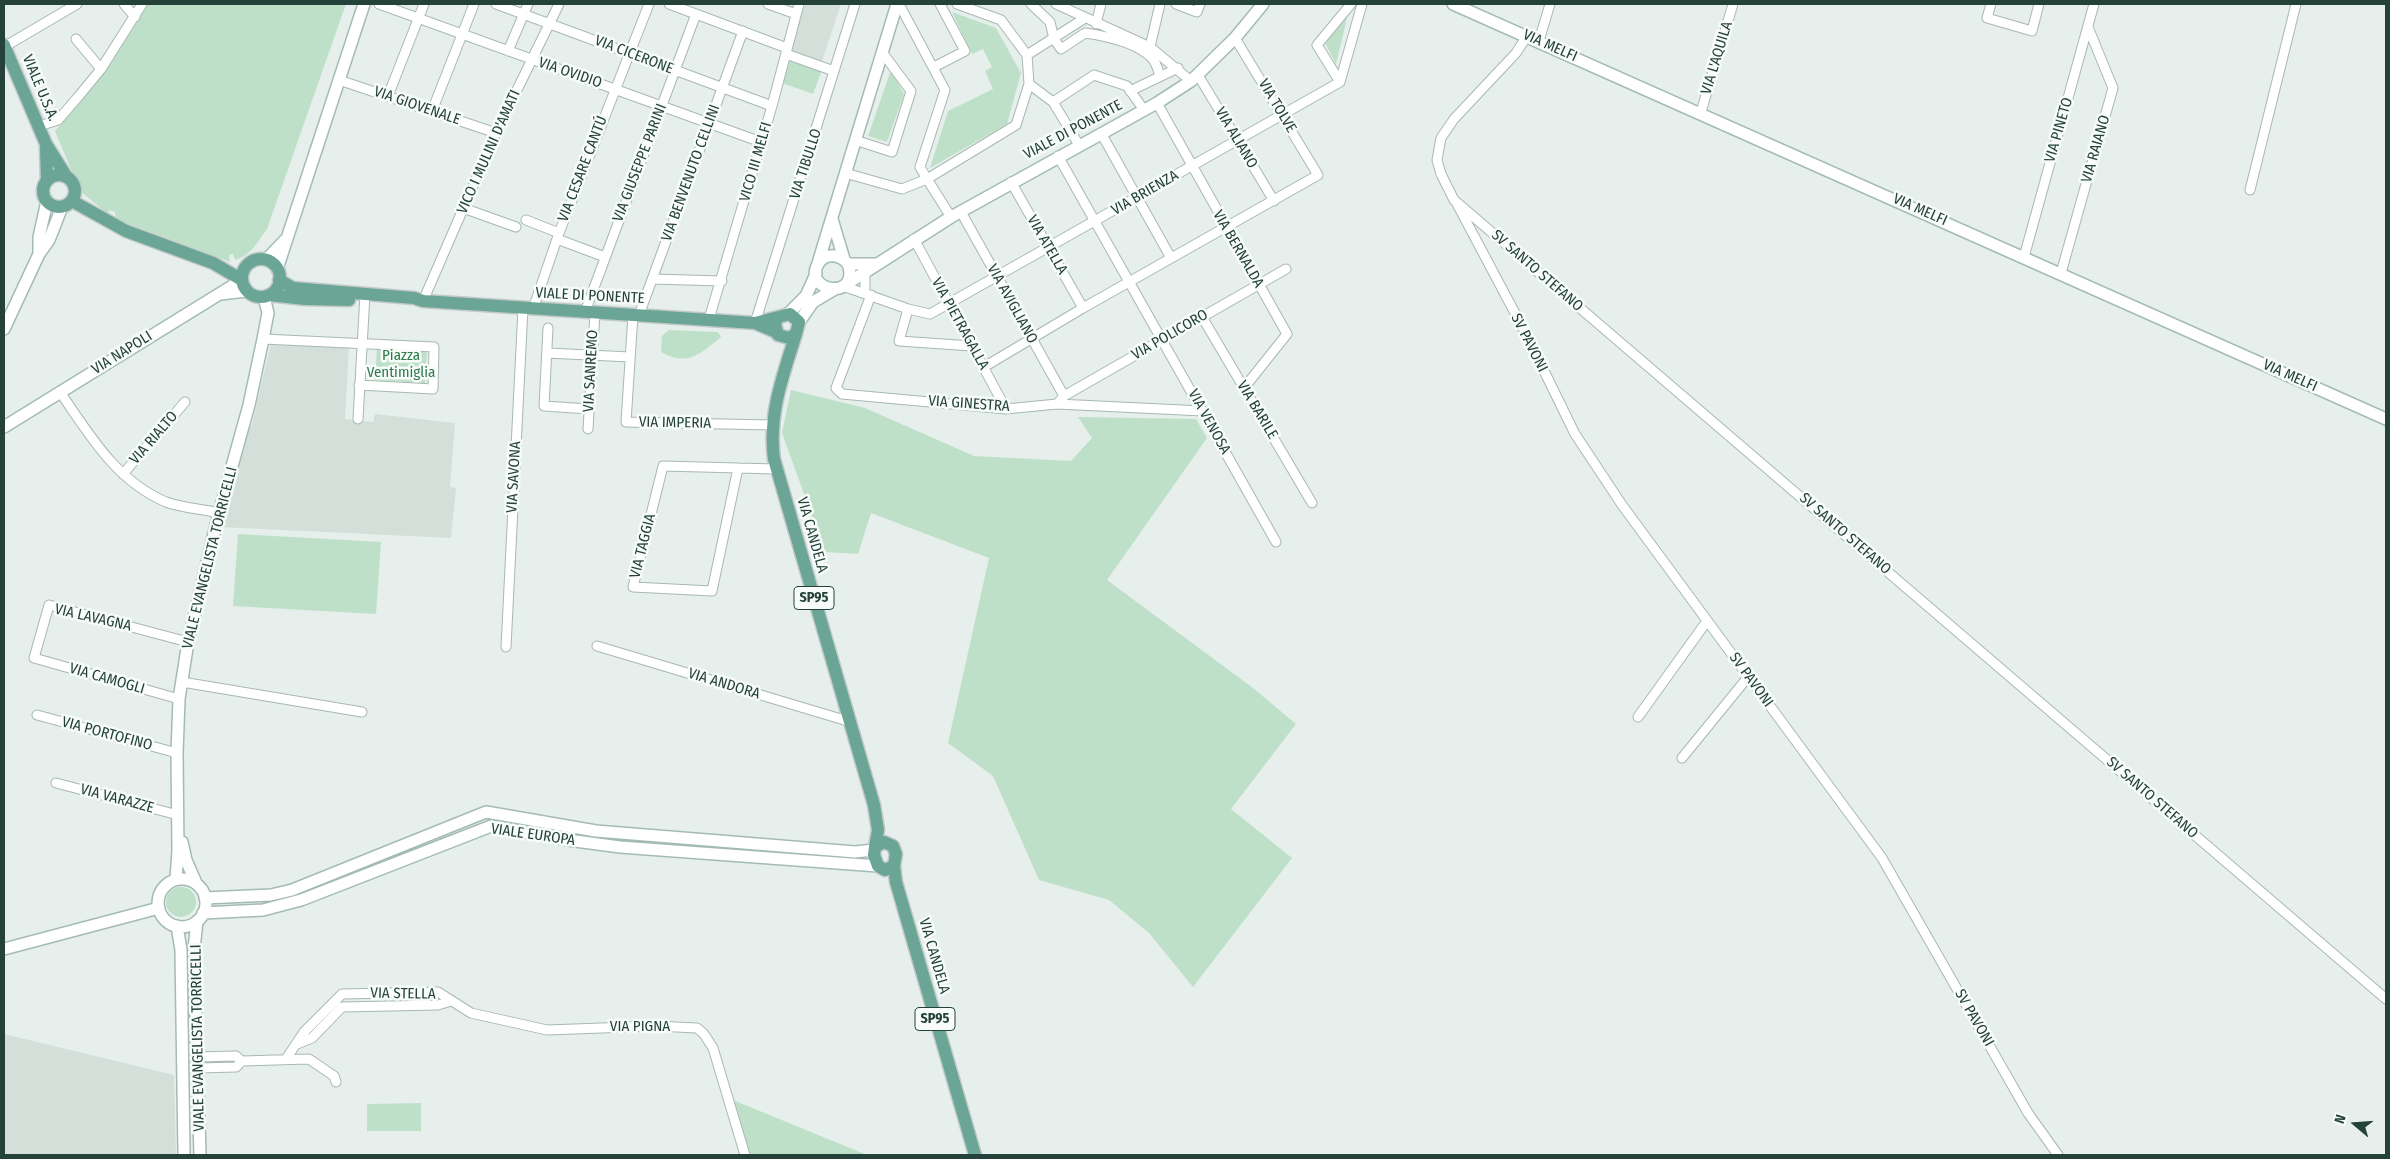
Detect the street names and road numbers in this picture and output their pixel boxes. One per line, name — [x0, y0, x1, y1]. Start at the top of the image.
street label: VIA L'AQUILA — [1697, 19, 1737, 97]
street label: VIA MELFI — [1520, 26, 1580, 66]
street label: VIA CICERONE — [592, 32, 676, 78]
street label: VIALE U.S.A. — [18, 52, 62, 124]
street label: VIA OVIDIO — [536, 54, 604, 92]
street label: VIA TOLVE — [1254, 76, 1300, 136]
street label: VIA GIOVENALE — [371, 83, 463, 129]
street label: VICO I MULINI D'AMATI — [454, 87, 524, 217]
street label: VIA PINETO — [2041, 95, 2077, 165]
street label: VIALE DI PONENTE — [1021, 96, 1125, 164]
street label: VIA GIUSEPPE PARINI — [609, 101, 671, 225]
street label: VIA BENVENUTO CELLINI — [658, 102, 724, 244]
street label: VIA ALIANO — [1211, 104, 1261, 172]
street label: VIA RAIANO — [2078, 113, 2114, 185]
street label: VIA CESARE CANTÚ — [555, 114, 611, 224]
street label: VICO III MELFI — [736, 120, 776, 204]
street label: VIA TIBULLO — [786, 127, 826, 201]
street label: VIA BRIENZA — [1108, 167, 1182, 219]
street label: VIA MELFI — [1890, 190, 1950, 230]
street label: VIA BERNALDA — [1209, 207, 1267, 291]
street label: VIA ATELLA — [1023, 212, 1071, 278]
street label: SV SANTO STEFANO — [1488, 226, 1586, 316]
street label: VIA AVIGLIANO — [983, 261, 1041, 347]
street label: VIA PIETRAGALLA — [927, 275, 993, 373]
street label: VIALE DI PONENTE — [535, 284, 645, 308]
street label: VIA POLICORO — [1129, 306, 1211, 364]
street label: SV PAVONI — [1507, 311, 1551, 375]
street label: VIA NAPOLI — [88, 327, 156, 379]
street label: VIA SANREMO — [580, 329, 602, 413]
street label: VIA MELFI — [2260, 356, 2320, 396]
street label: VIA BARILE — [1233, 378, 1281, 442]
street label: VIA VENOSA — [1184, 386, 1234, 458]
street label: VIA GINESTRA — [928, 392, 1010, 416]
street label: VIA RIALTO — [126, 408, 182, 468]
street label: VIA IMPERIA — [639, 413, 711, 433]
street label: VIA SAVONA — [503, 441, 525, 513]
street label: VIALE EVANGELISTA TORRICELLI — [179, 465, 241, 651]
street label: SV SANTO STEFANO — [1796, 489, 1894, 579]
street label: VIA CANDELA — [793, 495, 831, 575]
street label: VIA TAGGIA — [626, 512, 660, 580]
road number: SP95 — [794, 586, 834, 610]
street label: VIA LAVAGNA — [53, 600, 133, 636]
street label: SV PAVONI — [1725, 649, 1777, 711]
street label: VIA CAMOGLI — [67, 660, 147, 698]
street label: VIA ANDORA — [686, 665, 762, 703]
street label: VIA PORTOFINO — [60, 713, 154, 755]
street label: SV SANTO STEFANO — [2103, 753, 2201, 843]
street label: VIA VARAZZE — [78, 781, 156, 817]
street label: VIALE EUROPA — [490, 820, 576, 850]
street label: VIA CANDELA — [915, 916, 953, 996]
street label: VIALE EVANGELISTA TORRICELLI — [187, 944, 209, 1132]
street label: VIA STELLA — [370, 984, 436, 1004]
street label: SV PAVONI — [1950, 986, 1998, 1050]
road number: SP95 — [915, 1008, 955, 1030]
street label: VIA PIGNA — [610, 1018, 670, 1036]

